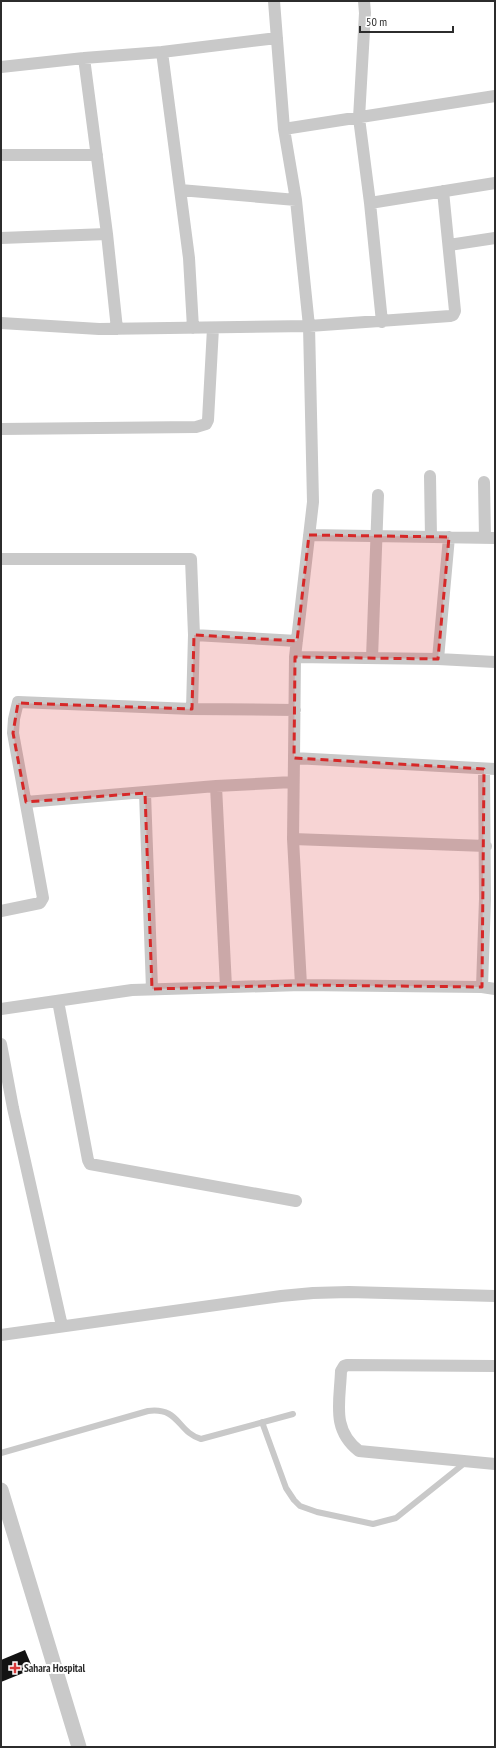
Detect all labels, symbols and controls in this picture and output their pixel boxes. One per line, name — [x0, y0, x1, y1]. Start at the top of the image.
scale bar — [360, 8, 453, 34]
text: 50 m — [366, 14, 387, 29]
place label: Sahara Hospital — [24, 1661, 86, 1675]
marker: Sahara Hospital — [9, 1662, 21, 1674]

